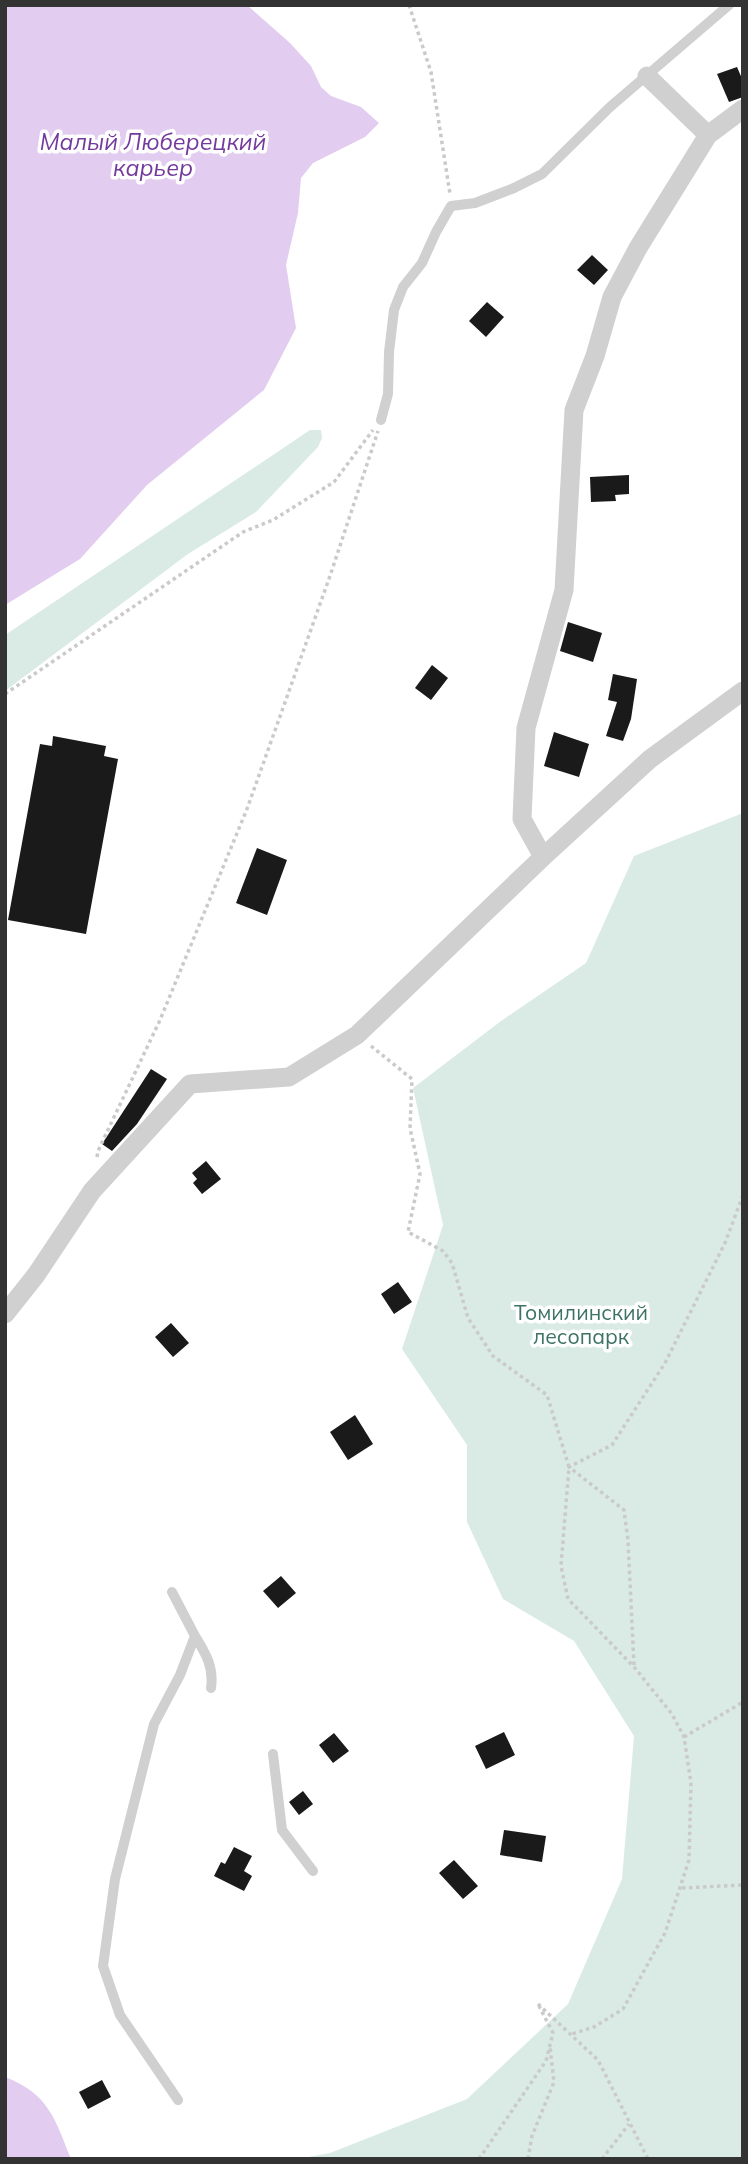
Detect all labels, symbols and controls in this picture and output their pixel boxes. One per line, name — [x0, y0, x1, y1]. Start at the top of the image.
water label: Малый Люберецкий карьер — [40, 127, 266, 182]
park label: Томилинский лесопарк — [514, 1299, 648, 1349]

